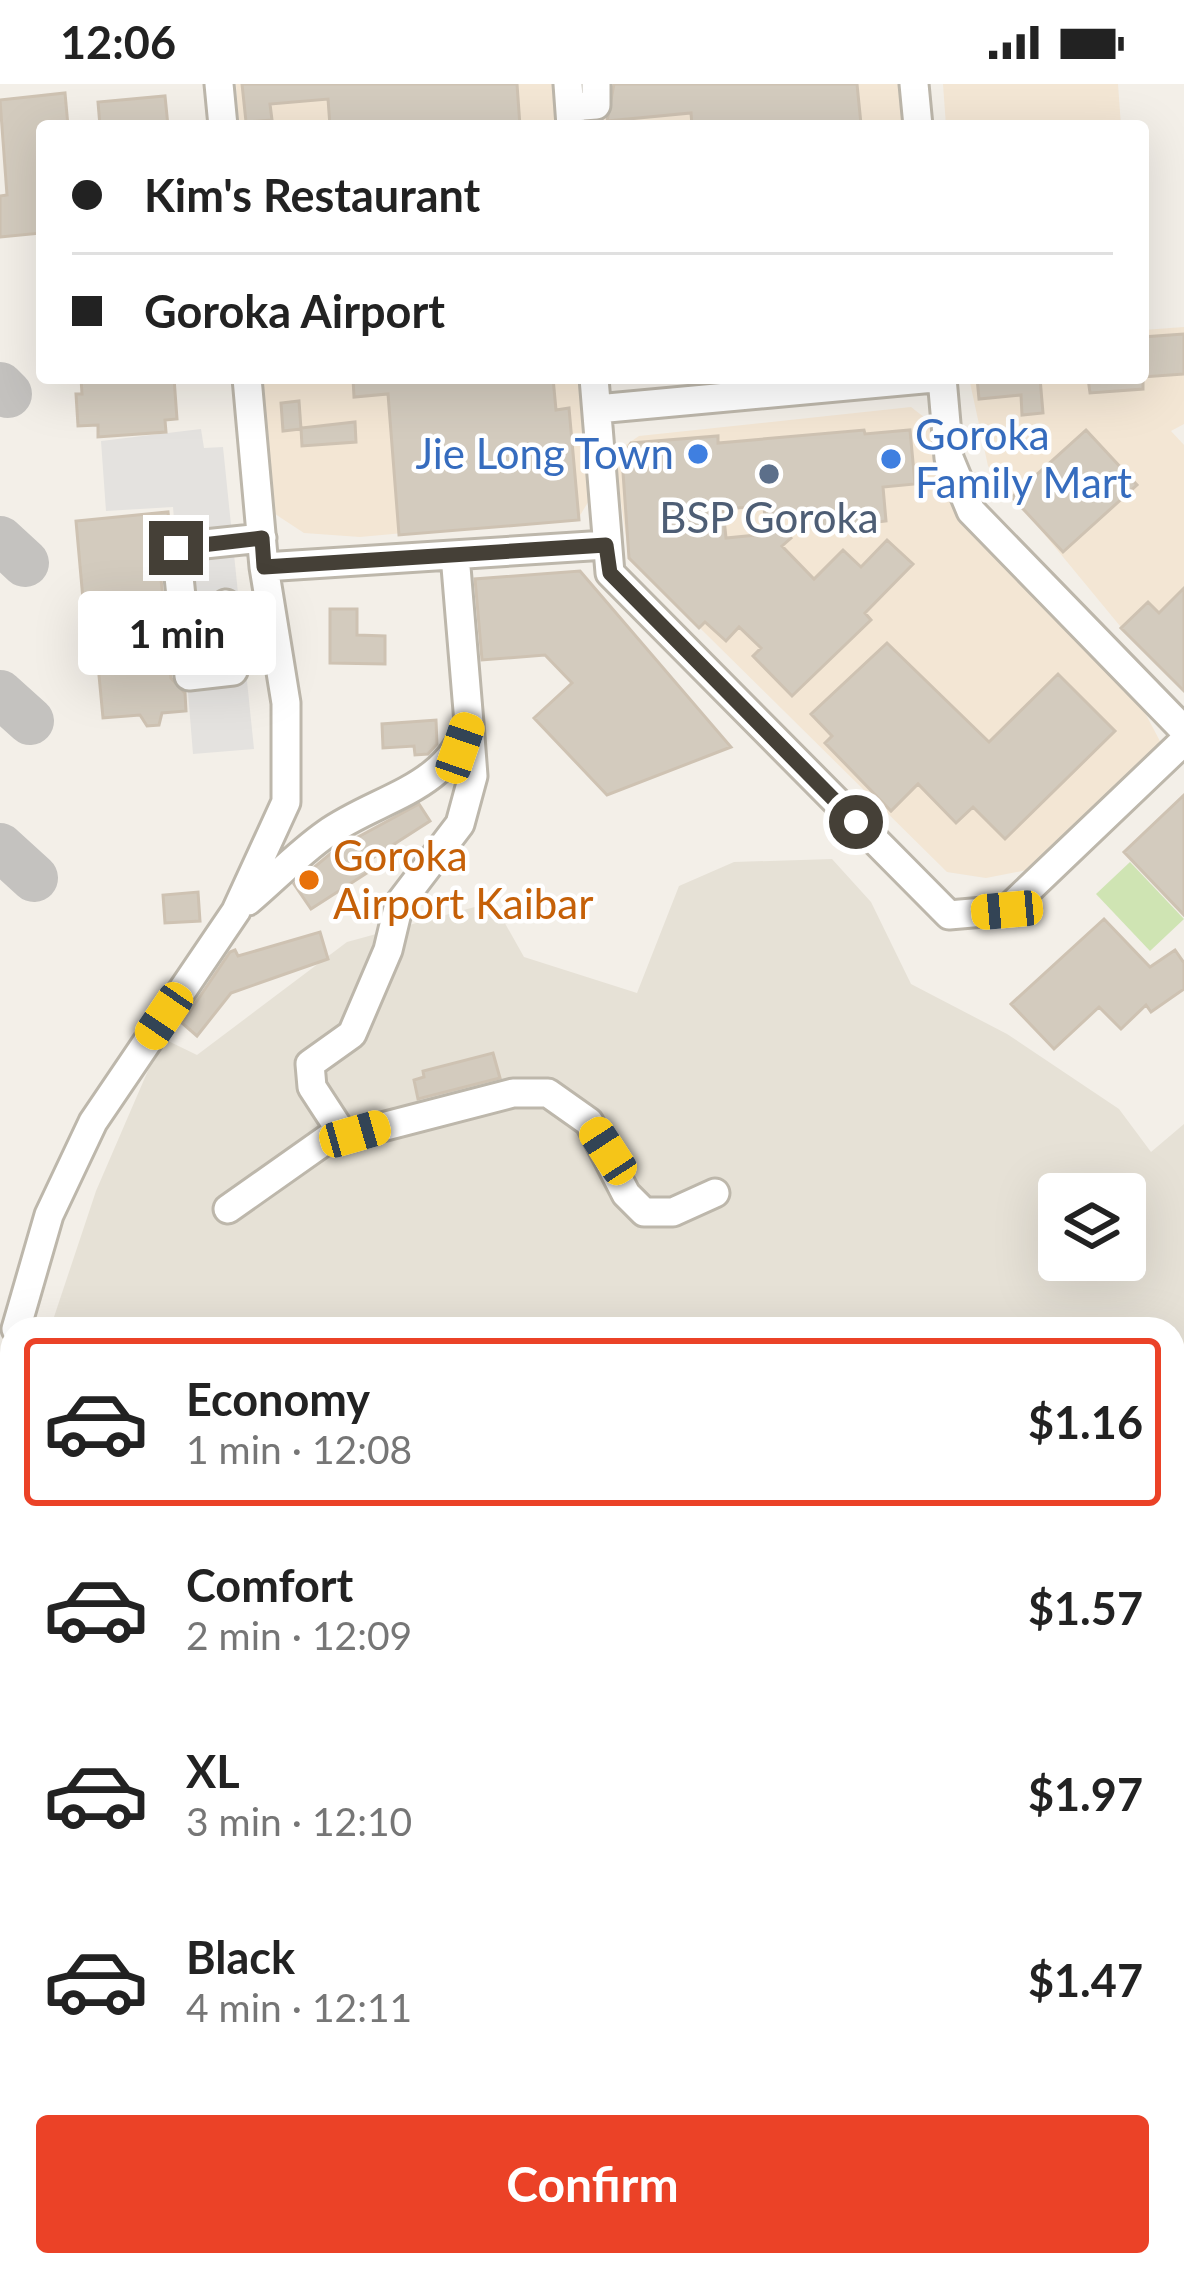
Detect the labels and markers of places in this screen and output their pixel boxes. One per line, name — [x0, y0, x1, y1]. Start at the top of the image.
place label: Goroka Family Mart — [915, 409, 1132, 507]
place label: Jie Long Town — [415, 428, 674, 478]
marker: Jie Long Town — [685, 441, 711, 467]
marker: Goroka Family Mart — [878, 446, 904, 472]
marker: BSP Goroka — [756, 461, 782, 487]
place label: BSP Goroka — [659, 492, 879, 542]
place label: Goroka Airport Kaibar — [333, 830, 594, 928]
marker: Goroka Airport Kaibar — [296, 867, 322, 893]

